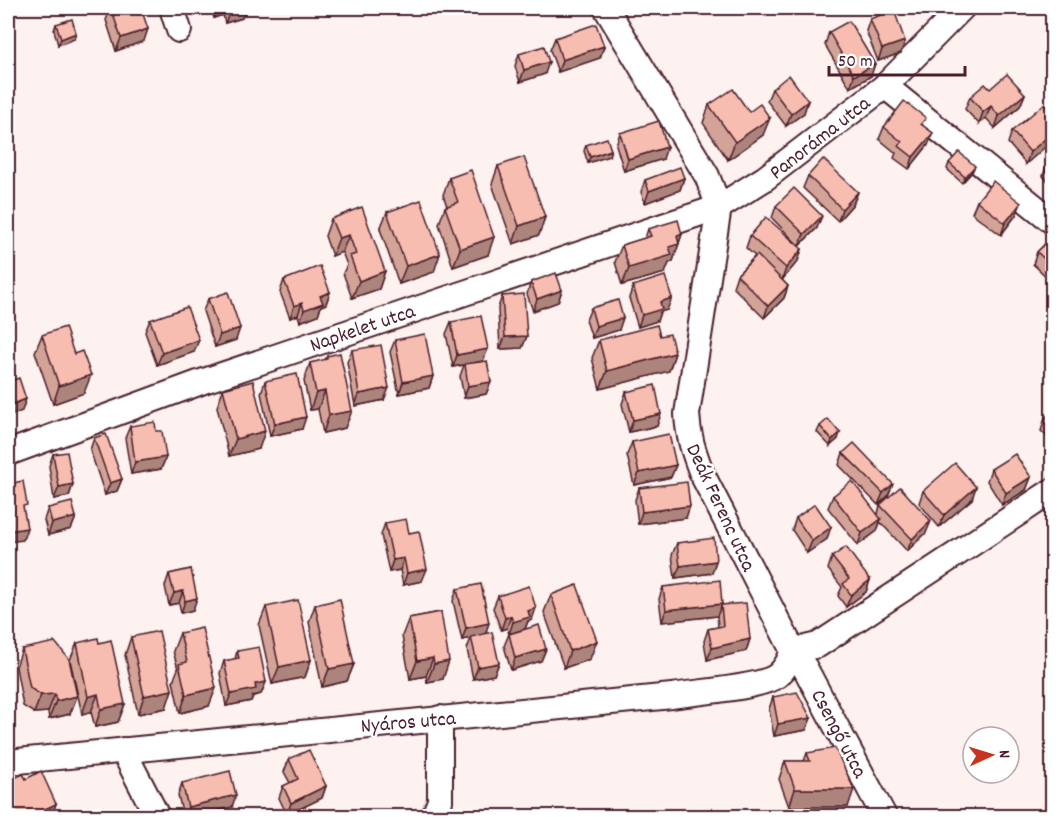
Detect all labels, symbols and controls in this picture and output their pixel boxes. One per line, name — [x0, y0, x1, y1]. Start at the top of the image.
scale bar — [829, 39, 966, 77]
text: 50 m — [838, 50, 873, 75]
street label: Panoráma utca — [764, 90, 879, 188]
street label: Napkelet utca — [306, 297, 421, 362]
street label: Deák Ferenc utca — [677, 440, 762, 578]
street label: Csengő utca — [801, 685, 874, 785]
street label: Nyáros utca — [360, 705, 458, 743]
north arrow — [961, 725, 1021, 785]
text: N — [992, 749, 1015, 759]

